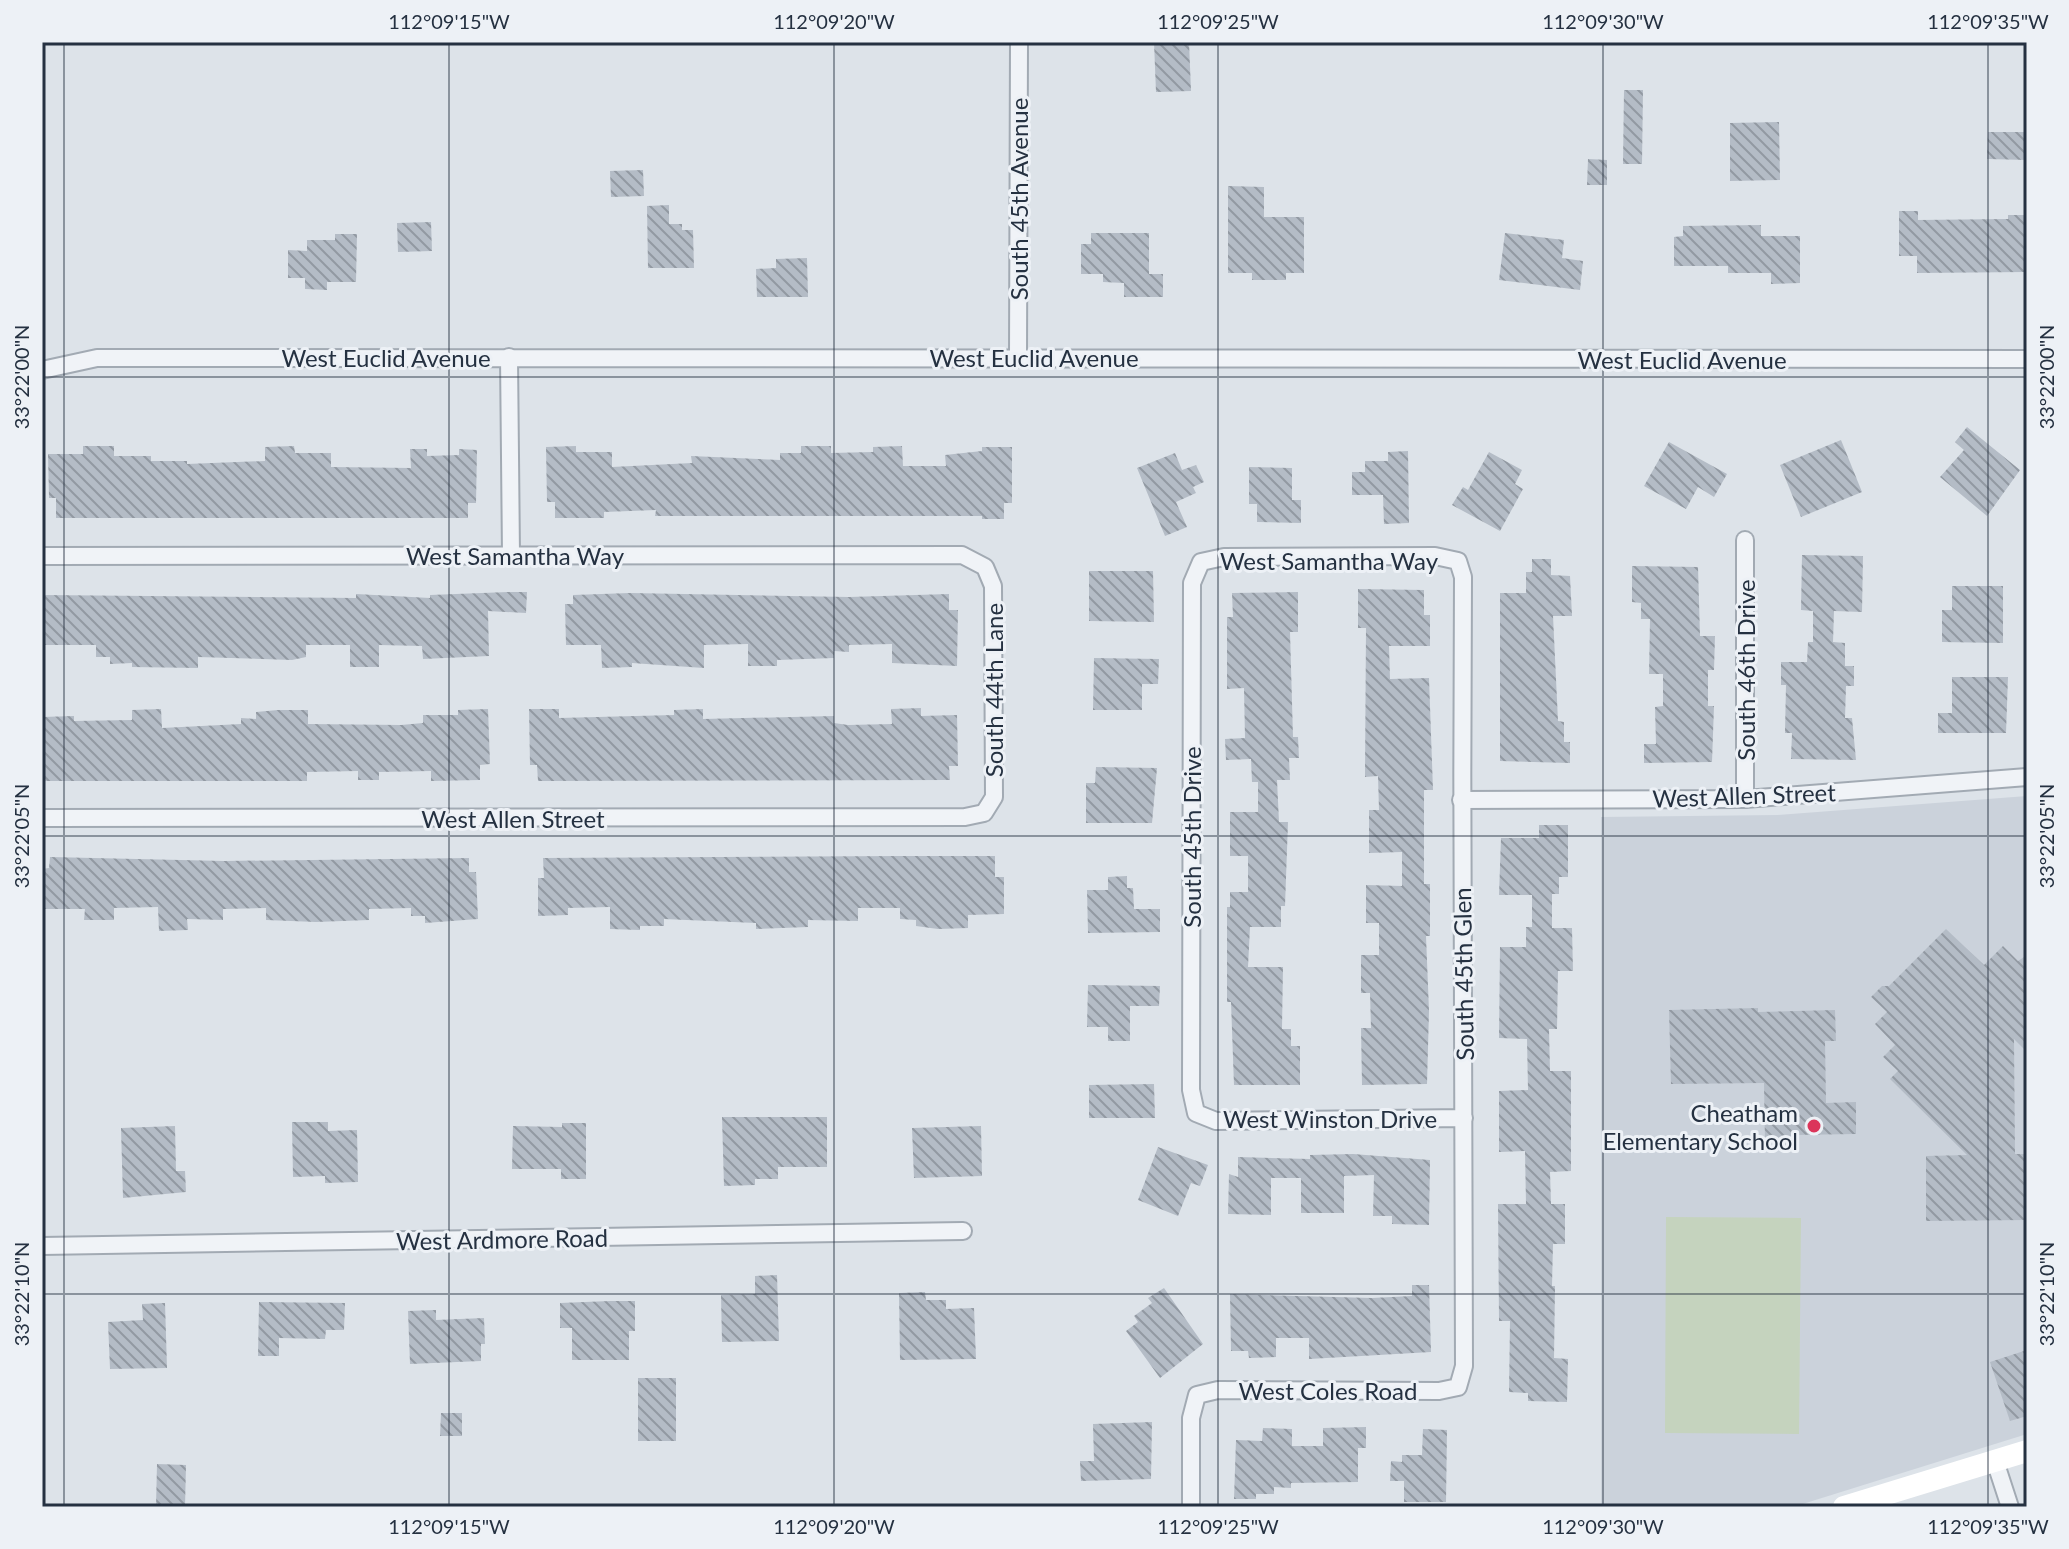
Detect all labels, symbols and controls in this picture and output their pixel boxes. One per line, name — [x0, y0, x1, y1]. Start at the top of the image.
text: 112°09'15"W — [388, 9, 510, 33]
text: 112°09'20"W — [773, 9, 895, 33]
text: 112°09'25"W — [1157, 9, 1279, 33]
text: 112°09'30"W — [1542, 9, 1664, 33]
text: 112°09'35"W — [1927, 9, 2049, 33]
street label: South 45th Avenue — [1004, 98, 1033, 300]
text: 33°22'00"N — [9, 325, 33, 429]
text: 33°22'00"N — [2034, 325, 2058, 429]
street label: West Euclid Avenue — [281, 343, 491, 372]
street label: West Euclid Avenue — [929, 343, 1139, 372]
street label: West Euclid Avenue — [1577, 345, 1787, 374]
street label: West Samantha Way — [406, 541, 625, 570]
street label: West Samantha Way — [1220, 546, 1439, 575]
street label: South 46th Drive — [1731, 579, 1760, 761]
street label: South 44th Lane — [979, 603, 1008, 777]
street label: South 45th Drive — [1177, 746, 1206, 928]
street label: West Allen Street — [1652, 777, 1837, 813]
text: 33°22'05"N — [9, 784, 33, 888]
text: 33°22'05"N — [2034, 784, 2058, 888]
street label: West Allen Street — [421, 804, 605, 833]
street label: South 45th Glen — [1447, 887, 1479, 1061]
place label: Cheatham Elementary School — [1602, 1098, 1798, 1155]
street label: West Winston Drive — [1223, 1104, 1437, 1133]
marker: Cheatham Elementary School — [1805, 1117, 1823, 1135]
street label: West Ardmore Road — [396, 1223, 608, 1255]
text: 33°22'10"N — [9, 1242, 33, 1346]
text: 33°22'10"N — [2034, 1242, 2058, 1346]
street label: West Coles Road — [1239, 1376, 1417, 1405]
text: 112°09'15"W — [388, 1514, 510, 1538]
text: 112°09'20"W — [773, 1514, 895, 1538]
text: 112°09'25"W — [1157, 1514, 1279, 1538]
text: 112°09'30"W — [1542, 1514, 1664, 1538]
text: 112°09'35"W — [1927, 1514, 2049, 1538]

